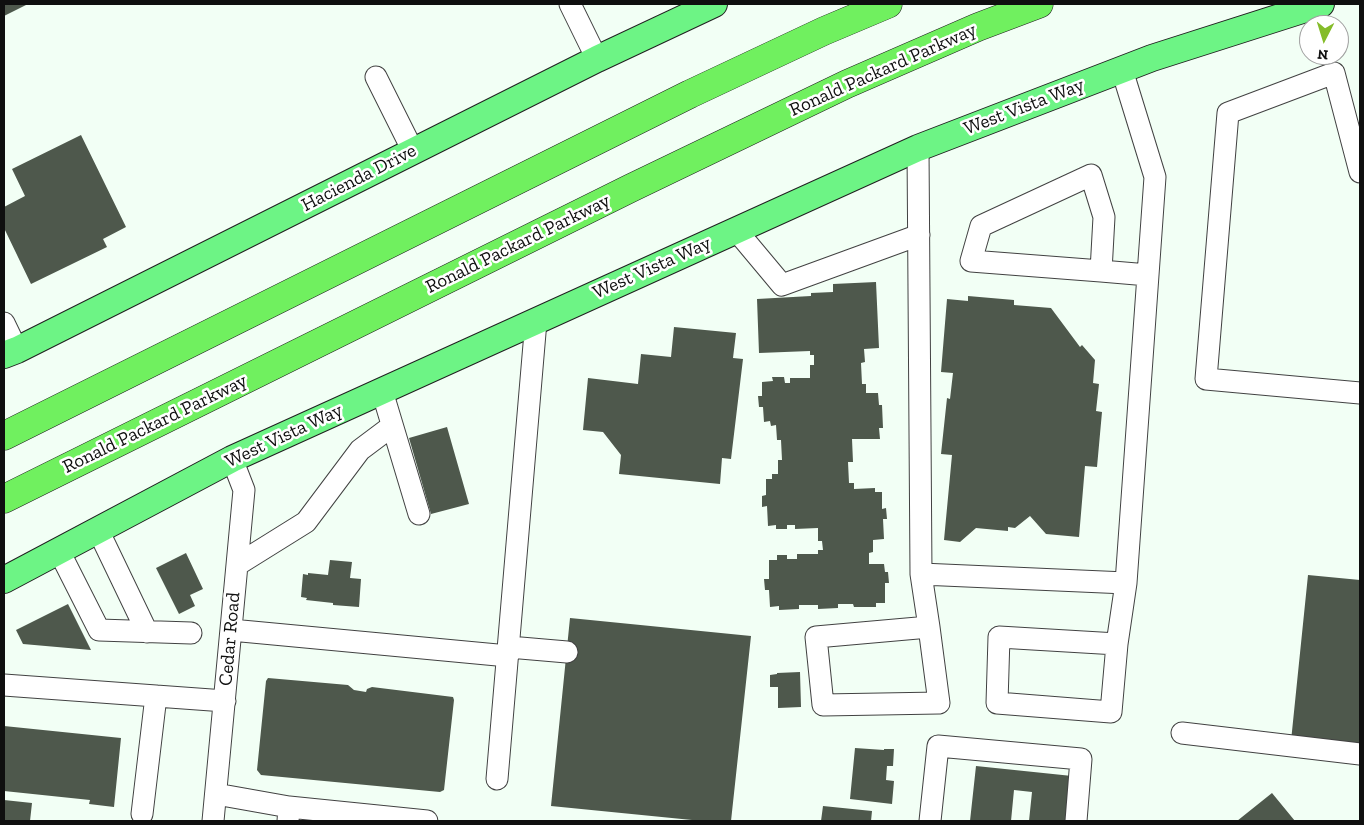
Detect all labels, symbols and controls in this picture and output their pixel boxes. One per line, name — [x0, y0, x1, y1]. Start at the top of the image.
north arrow — [1299, 15, 1349, 65]
street label: Ronald Packard Parkway — [786, 18, 980, 122]
text: N — [1317, 46, 1329, 63]
street label: West Vista Way — [961, 74, 1087, 140]
street label: Hacienda Drive — [298, 139, 420, 217]
street label: Ronald Packard Parkway — [422, 189, 614, 299]
street label: West Vista Way — [589, 232, 715, 304]
street label: Ronald Packard Parkway — [59, 369, 251, 479]
street label: West Vista Way — [222, 399, 346, 473]
street label: Cedar Road — [215, 591, 245, 687]

